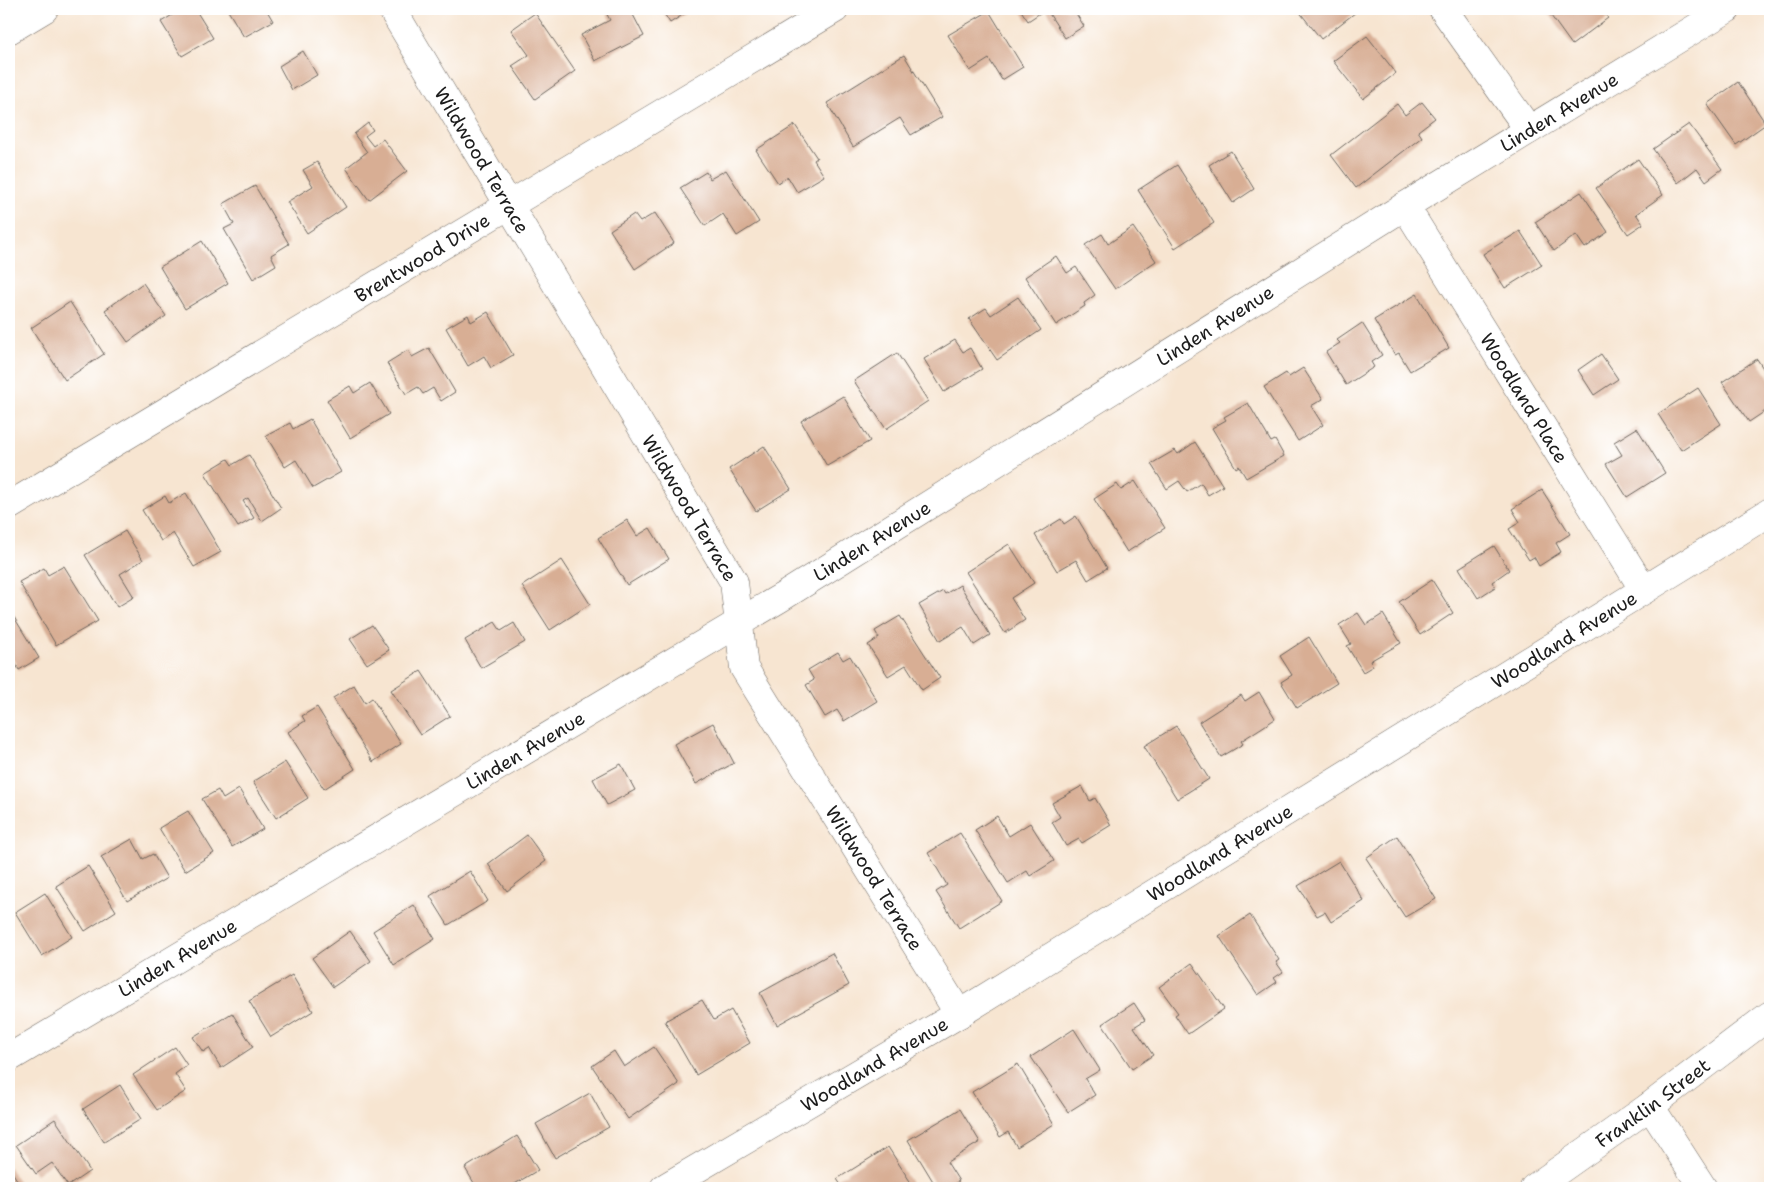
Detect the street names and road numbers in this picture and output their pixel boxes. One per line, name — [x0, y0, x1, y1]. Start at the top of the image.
street label: Linden Avenue — [1495, 67, 1623, 158]
street label: Wildwood Terrace — [428, 83, 535, 238]
street label: Brentwood Drive — [350, 208, 495, 308]
street label: Linden Avenue — [1152, 280, 1279, 372]
street label: Woodland Place — [1474, 328, 1574, 468]
street label: Wildwood Terrace — [636, 430, 743, 586]
street label: Linden Avenue — [809, 495, 936, 587]
street label: Woodland Avenue — [1487, 585, 1642, 695]
street label: Linden Avenue — [461, 705, 589, 796]
street label: Woodland Avenue — [1142, 798, 1298, 908]
street label: Wildwood Terrace — [819, 801, 929, 955]
street label: Linden Avenue — [114, 913, 242, 1003]
street label: Woodland Avenue — [796, 1011, 953, 1118]
street label: Franklin Street — [1591, 1053, 1715, 1154]

